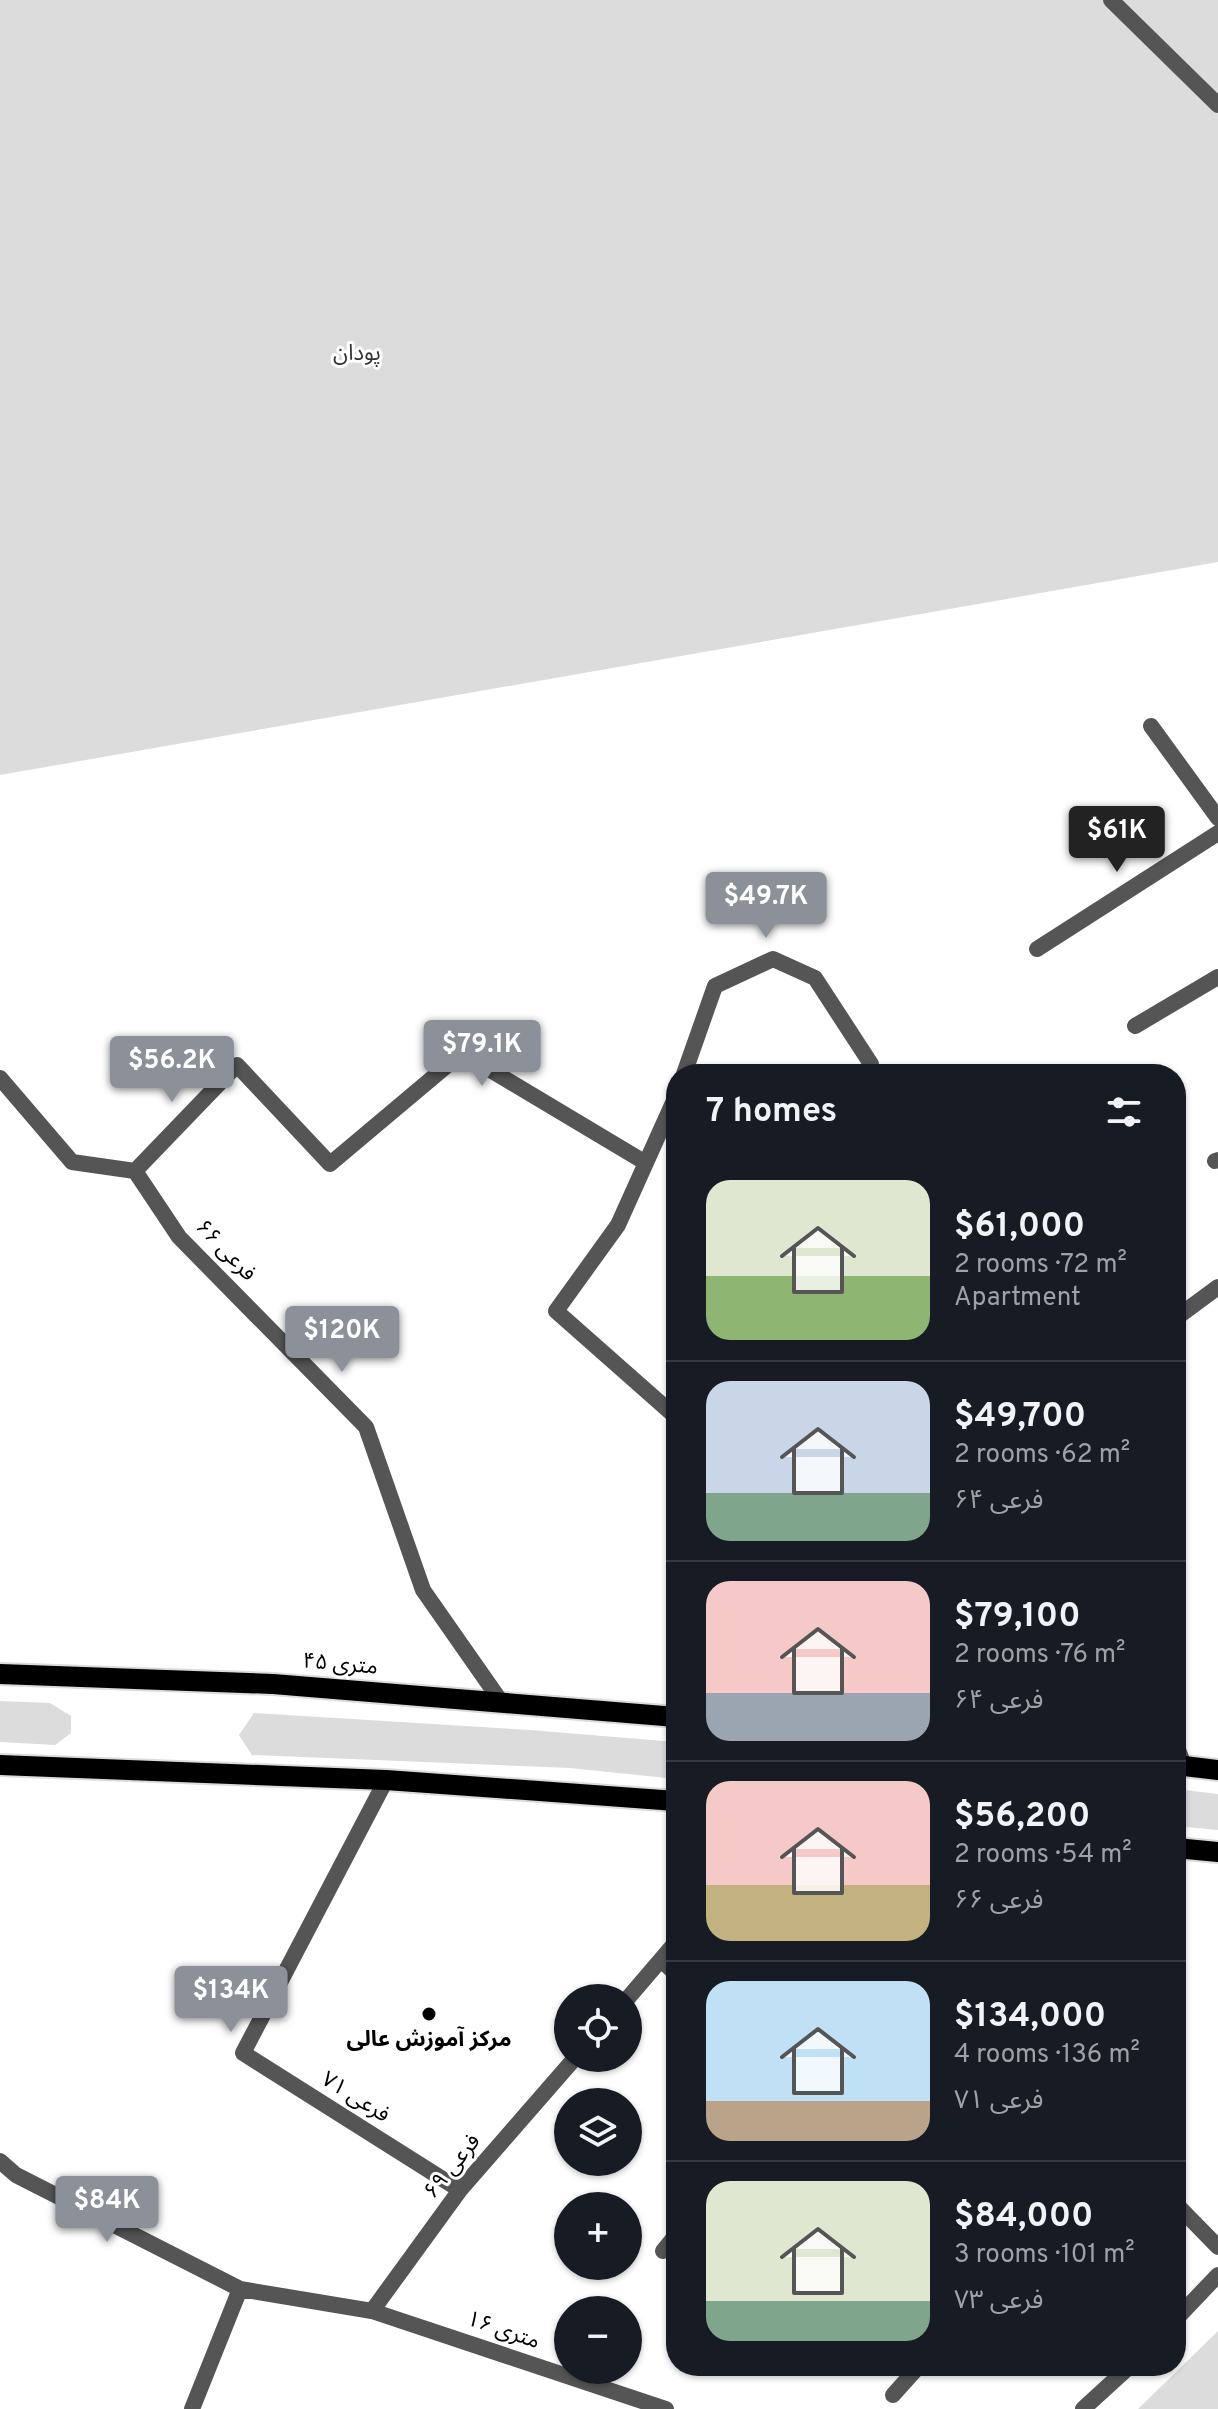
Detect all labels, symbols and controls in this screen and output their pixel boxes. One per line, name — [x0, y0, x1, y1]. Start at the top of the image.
park label: پودان — [333, 341, 381, 368]
pin: $61K — [1070, 806, 1164, 874]
text: $61K — [1087, 815, 1147, 848]
pin: $49.7K — [701, 872, 831, 940]
text: $49.7K — [724, 881, 808, 914]
pin: $79.1K — [417, 1020, 547, 1088]
text: $79.1K — [442, 1029, 522, 1062]
pin: $56.2K — [107, 1036, 237, 1104]
text: $56.2K — [128, 1045, 216, 1078]
icon: filters — [1102, 1090, 1146, 1134]
text: 7 homes — [706, 1091, 837, 1134]
text: $61,000 — [954, 1206, 1085, 1249]
icon: home — [770, 1212, 866, 1308]
street label: فرعی ۶۶ — [189, 1214, 261, 1288]
text: 2 rooms · 72 m² — [954, 1249, 1127, 1282]
text: Apartment — [954, 1282, 1081, 1315]
pin: $120K — [286, 1306, 398, 1374]
text: $120K — [303, 1315, 381, 1348]
text: $49,700 — [954, 1396, 1086, 1439]
icon: home — [770, 1413, 866, 1509]
text: 2 rooms · 62 m² — [954, 1439, 1130, 1472]
text: فرعی ۶۴ — [954, 1485, 1043, 1518]
text: $79,100 — [954, 1596, 1081, 1639]
icon: home — [770, 1613, 866, 1709]
text: 2 rooms · 76 m² — [954, 1639, 1126, 1672]
street label: ۴۵ متری — [301, 1648, 379, 1682]
text: فرعی ۶۴ — [954, 1685, 1043, 1718]
text: $56,200 — [954, 1796, 1090, 1839]
icon: home — [770, 1813, 866, 1909]
text: 2 rooms · 54 m² — [954, 1839, 1132, 1872]
text: فرعی ۶۶ — [954, 1885, 1043, 1918]
pin: $134K — [175, 1966, 287, 2034]
text: $134K — [193, 1975, 269, 2008]
map controls — [554, 1984, 642, 2384]
button: locate — [554, 1984, 642, 2072]
text: $134,000 — [954, 1996, 1106, 2039]
marker: مرکز آموزش عالی — [420, 2005, 438, 2023]
icon: home — [770, 2013, 866, 2109]
place label: مرکز آموزش عالی — [347, 2026, 511, 2054]
text: 4 rooms · 136 m² — [954, 2039, 1140, 2072]
street label: فرعی ۷۱ — [316, 2067, 394, 2129]
text: فرعی ۷۱ — [954, 2085, 1043, 2118]
button: layers — [554, 2088, 642, 2176]
street label: فرعی ۶۹ — [419, 2129, 487, 2205]
pin: $84K — [60, 2176, 154, 2244]
text: $84K — [73, 2185, 141, 2218]
button: + — [554, 2192, 642, 2280]
text: $84,000 — [954, 2196, 1093, 2239]
icon: home — [770, 2213, 866, 2309]
text: 3 rooms · 101 m² — [954, 2239, 1135, 2272]
text: فرعی ۷۳ — [954, 2285, 1043, 2318]
button: − — [554, 2296, 642, 2384]
street label: ۱۶ متری — [463, 2306, 543, 2356]

